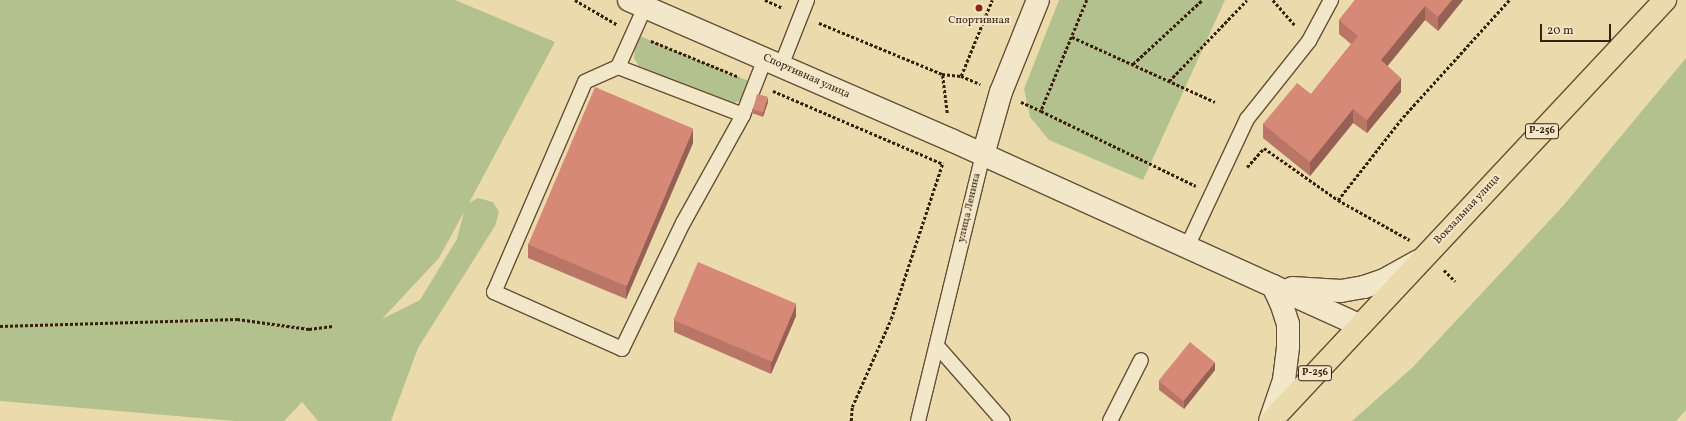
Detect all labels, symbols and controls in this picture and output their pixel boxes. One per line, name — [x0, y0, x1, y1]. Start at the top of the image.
marker: Спортивная — [974, 3, 984, 13]
place label: Спортивная — [948, 14, 1010, 28]
scale bar — [1542, 16, 1613, 42]
text: 20 m — [1547, 23, 1574, 39]
street label: Спортивная улица — [760, 52, 852, 102]
road number: Р-256 — [1524, 123, 1560, 139]
street label: улица Ленина — [956, 172, 984, 244]
street label: Вокзальная улица — [1432, 172, 1504, 248]
road number: Р-256 — [1297, 365, 1333, 381]

